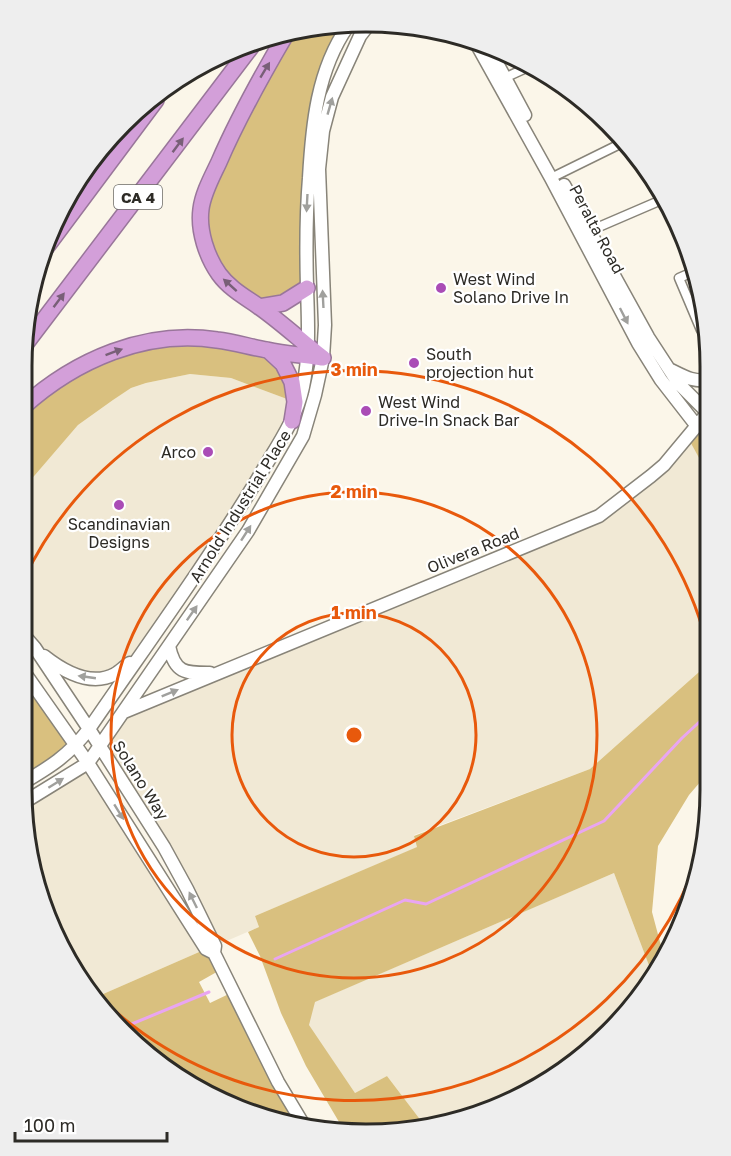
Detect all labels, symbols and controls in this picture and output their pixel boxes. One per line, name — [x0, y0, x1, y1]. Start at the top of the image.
one-way arrow — [260, 61, 270, 78]
one-way arrow — [326, 97, 335, 115]
one-way arrow — [172, 137, 184, 153]
street label: Peralta Road — [565, 181, 629, 277]
road number: CA 4 — [114, 185, 162, 209]
one-way arrow — [302, 193, 312, 212]
place label: West Wind Solano Drive In — [453, 269, 569, 307]
one-way arrow — [223, 279, 238, 292]
marker: West Wind Solano Drive In — [434, 281, 448, 295]
one-way arrow — [319, 290, 328, 309]
one-way arrow — [53, 292, 65, 307]
one-way arrow — [618, 307, 628, 325]
place label: South projection hut — [426, 344, 534, 382]
one-way arrow — [105, 346, 123, 356]
marker: South projection hut — [407, 356, 421, 370]
text: 3 min — [330, 358, 378, 380]
place label: West Wind Drive-In Snack Bar — [378, 392, 519, 430]
marker: West Wind Drive-In Snack Bar — [359, 404, 373, 418]
street label: Arnold Industrial Place — [185, 426, 295, 586]
place label: Arco — [161, 442, 196, 462]
marker: Arco — [201, 445, 215, 459]
text: 2 min — [330, 480, 378, 502]
marker: Scandinavian Designs — [112, 498, 126, 512]
place label: Scandinavian Designs — [68, 514, 170, 552]
street label: Olivera Road — [424, 522, 522, 578]
one-way arrow — [240, 525, 251, 541]
text: 1 min — [331, 601, 377, 623]
one-way arrow — [186, 605, 198, 621]
one-way arrow — [77, 672, 96, 681]
one-way arrow — [162, 688, 180, 698]
centre of rings — [344, 725, 364, 745]
street label: Solano Way — [109, 737, 173, 823]
one-way arrow — [48, 778, 64, 789]
one-way arrow — [114, 804, 125, 820]
one-way arrow — [188, 891, 197, 908]
scale bar — [15, 1105, 166, 1143]
text: 100 m — [24, 1114, 75, 1136]

